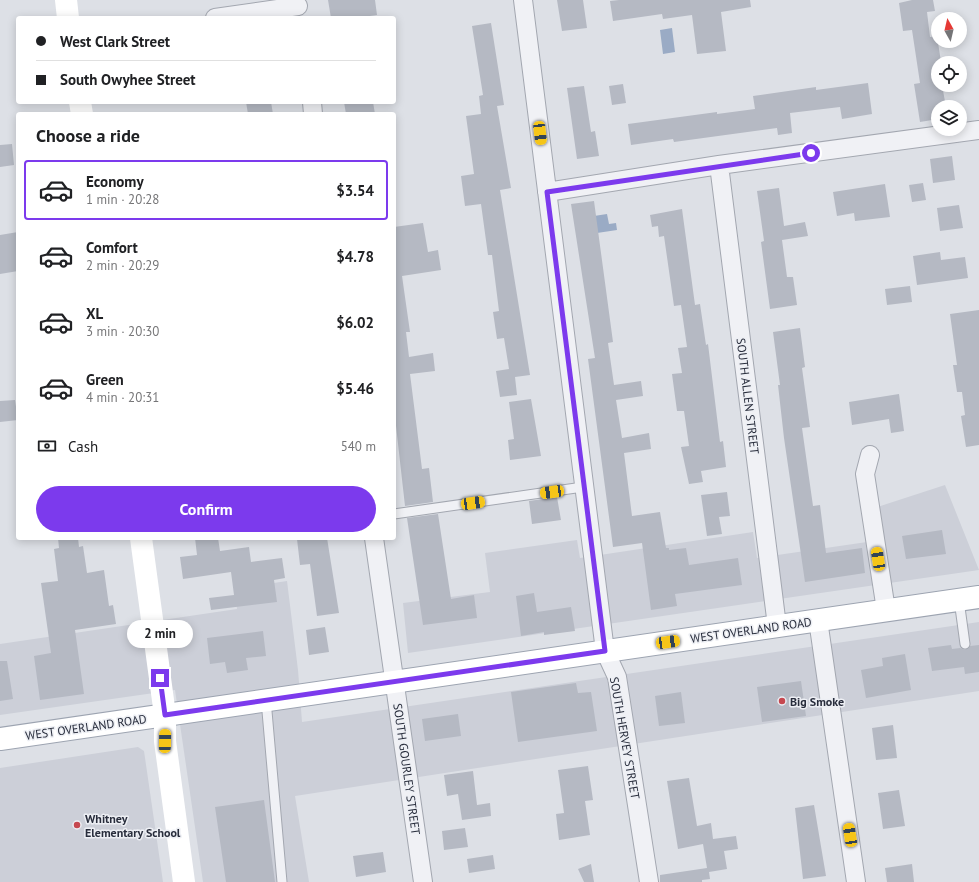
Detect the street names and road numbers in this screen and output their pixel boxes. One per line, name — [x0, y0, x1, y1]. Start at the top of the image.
street label: SOUTH ALLEN STREET — [733, 337, 763, 455]
street label: WEST OVERLAND ROAD — [689, 614, 813, 646]
street label: SOUTH HERVEY STREET — [607, 676, 643, 801]
street label: SOUTH GOURLEY STREET — [390, 702, 424, 836]
street label: WEST OVERLAND ROAD — [24, 711, 148, 743]

